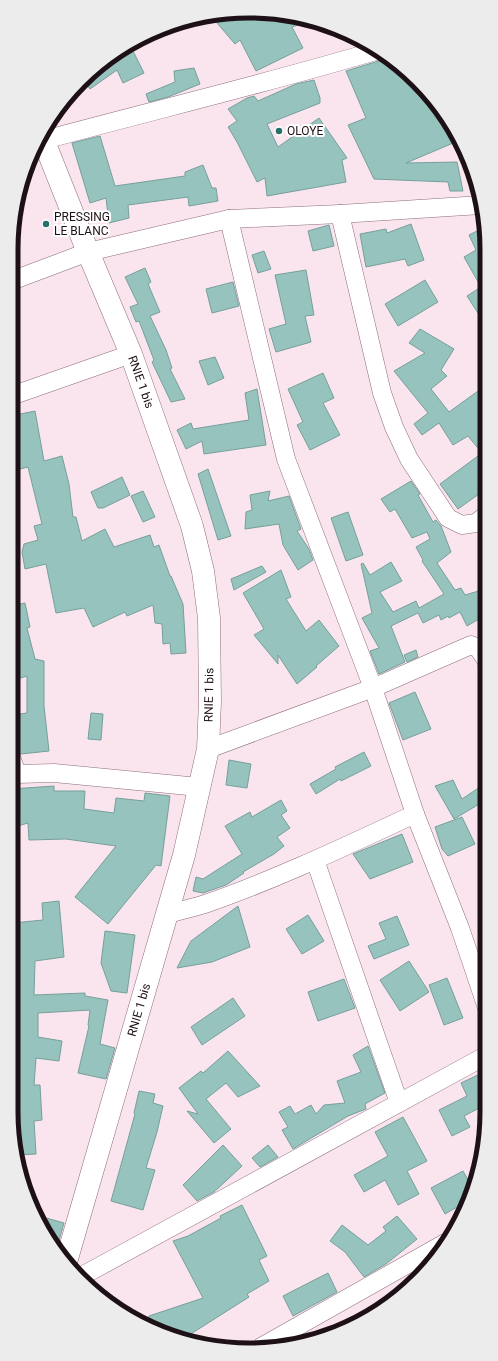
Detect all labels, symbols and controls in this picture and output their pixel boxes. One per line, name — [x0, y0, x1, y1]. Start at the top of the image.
place label: OLOYE — [287, 124, 324, 138]
marker: OLOYE — [274, 126, 284, 136]
place label: PRESSING LE BLANC — [54, 210, 110, 238]
marker: PRESSING LE BLANC — [41, 219, 51, 229]
street label: RNIE 1 bis — [125, 354, 157, 410]
street label: RNIE 1 bis — [202, 668, 216, 722]
street label: RNIE 1 bis — [125, 982, 153, 1038]

